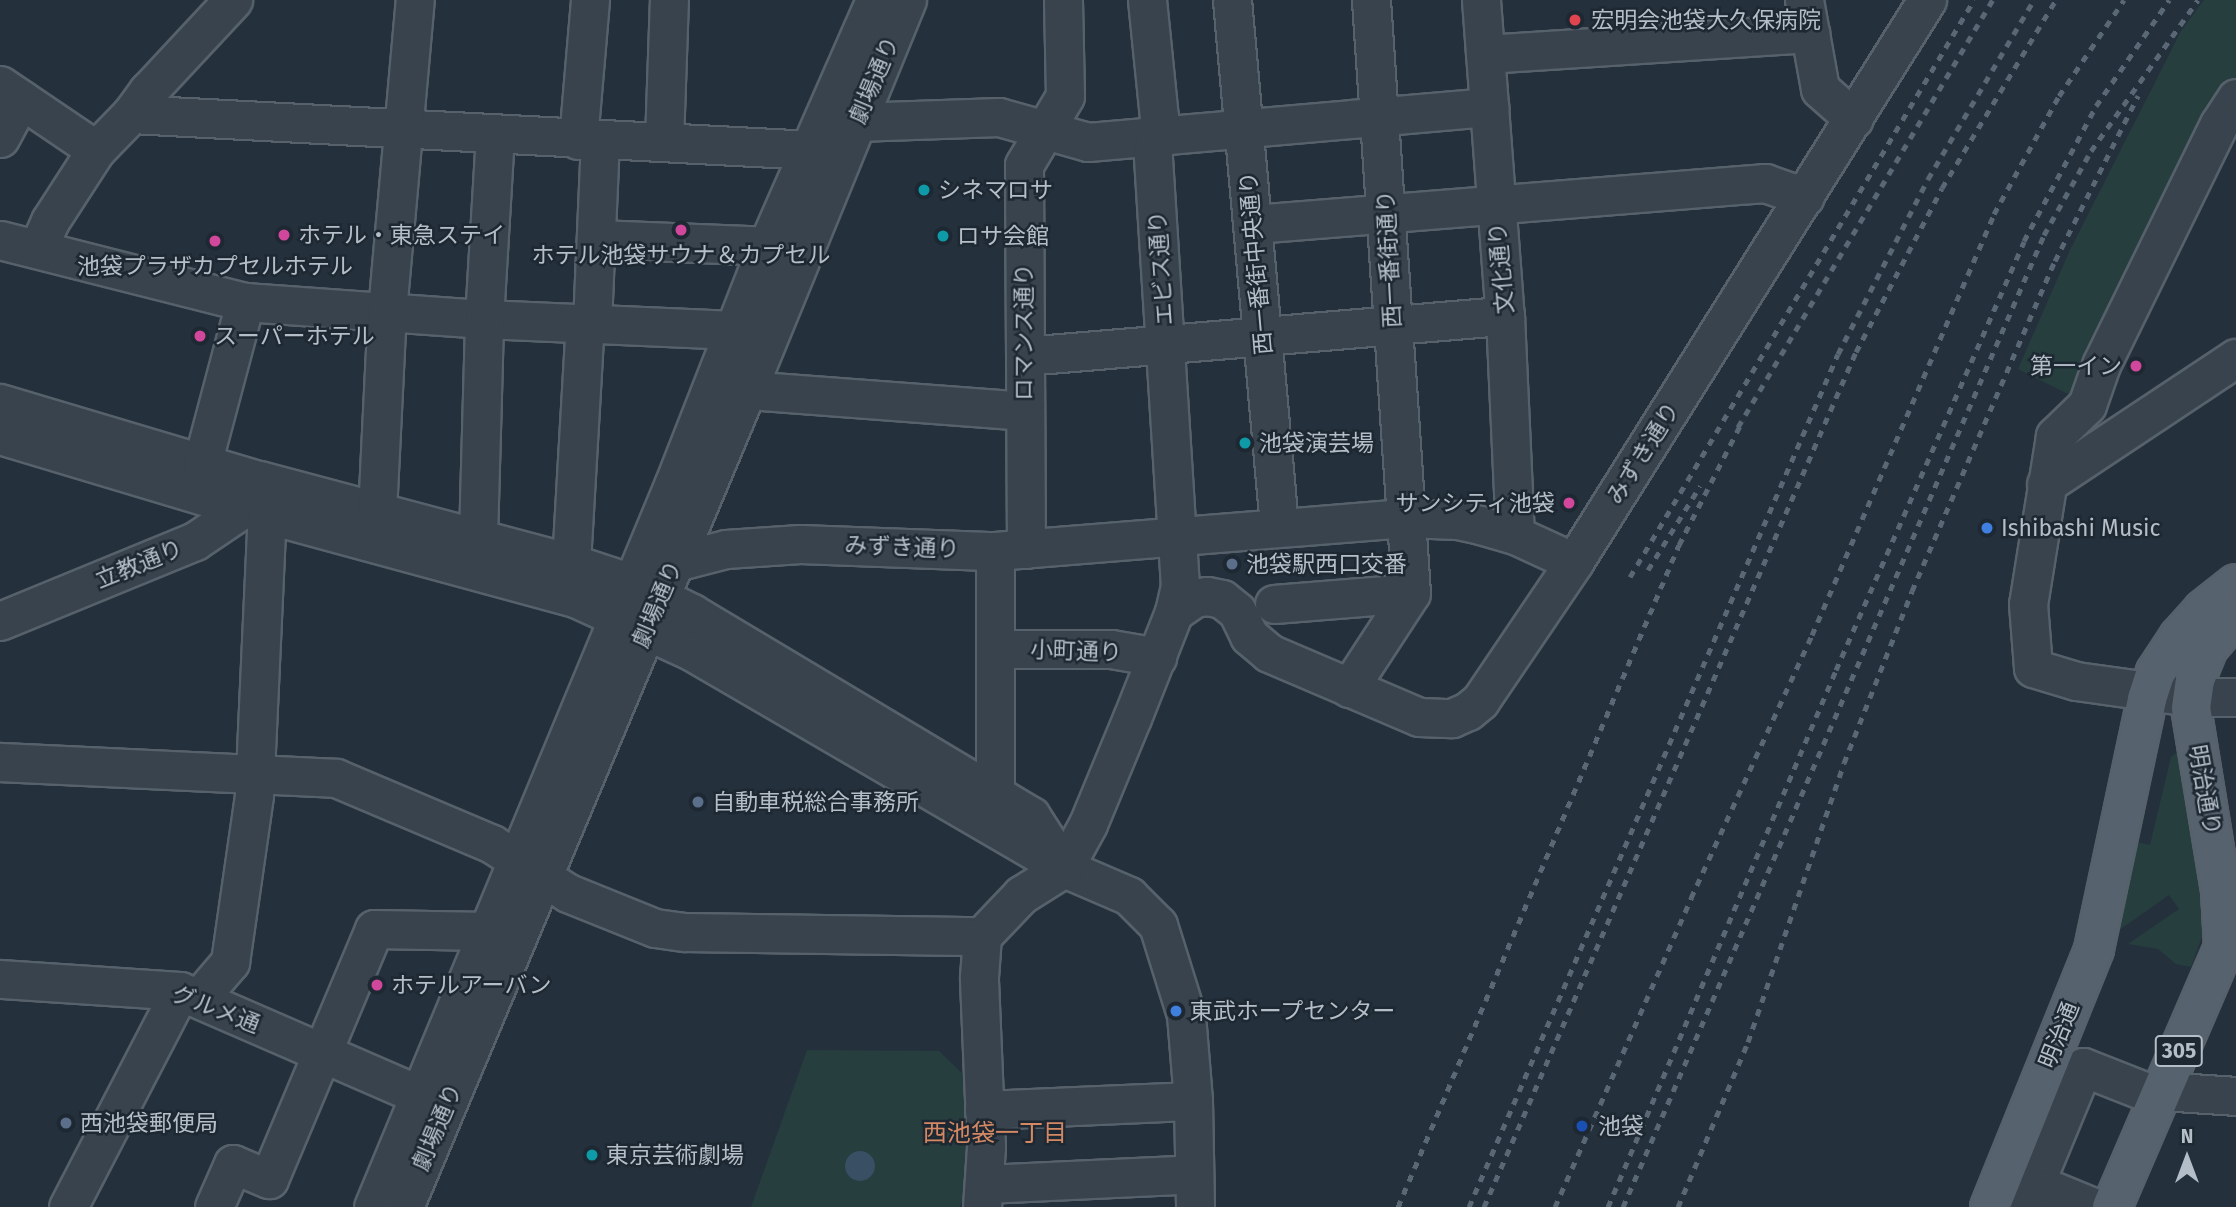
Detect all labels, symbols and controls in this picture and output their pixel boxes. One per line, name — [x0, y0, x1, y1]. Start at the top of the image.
place label: 宏明会池袋大久保病院 — [1591, 6, 1821, 34]
marker: 宏明会池袋大久保病院 — [1565, 10, 1585, 30]
street label: 劇場通り — [843, 32, 905, 128]
street label: 西一番街中央通り — [1234, 170, 1278, 356]
place label: シネマロサ — [938, 176, 1053, 204]
marker: シネマロサ — [916, 182, 932, 198]
street label: 西一番街通り — [1372, 189, 1406, 329]
street label: エビス通り — [1143, 210, 1179, 326]
place label: ホテル・東急ステイ — [298, 221, 505, 249]
street label: 文化通り — [1483, 221, 1519, 315]
marker: ホテル池袋サウナ＆カプセル — [673, 222, 689, 238]
place label: ロサ会館 — [957, 222, 1049, 250]
marker: ホテル・東急ステイ — [276, 227, 292, 243]
marker: ロサ会館 — [935, 228, 951, 244]
marker: 池袋プラザカプセルホテル — [207, 233, 223, 249]
place label: ホテル池袋サウナ＆カプセル — [532, 241, 830, 269]
place label: 池袋プラザカプセルホテル — [77, 252, 353, 280]
street label: ロマンス通り — [1010, 263, 1038, 401]
place label: スーパーホテル — [214, 322, 375, 350]
marker: スーパーホテル — [192, 328, 208, 344]
place label: 第一イン — [2030, 352, 2122, 380]
marker: 第一イン — [2128, 358, 2144, 374]
street label: みずき通り — [1601, 397, 1685, 509]
place label: 池袋演芸場 — [1259, 429, 1374, 457]
marker: 池袋演芸場 — [1237, 435, 1253, 451]
place label: サンシティ池袋 — [1394, 489, 1555, 517]
marker: サンシティ池袋 — [1561, 495, 1577, 511]
place label: Ishibashi Music — [2001, 514, 2161, 542]
marker: Ishibashi Music — [1979, 520, 1995, 536]
street label: みずき通り — [844, 531, 960, 563]
street label: 立教通り — [91, 534, 187, 594]
place label: 池袋駅西口交番 — [1246, 550, 1407, 578]
street label: 劇場通り — [626, 556, 688, 652]
marker: 池袋駅西口交番 — [1224, 556, 1240, 572]
street label: 小町通り — [1030, 636, 1122, 666]
street label: 明治通り — [2183, 742, 2227, 838]
place label: 自動車税総合事務所 — [712, 788, 919, 816]
marker: 自動車税総合事務所 — [690, 794, 706, 810]
place label: ホテルアーバン — [391, 971, 551, 999]
marker: ホテルアーバン — [369, 977, 385, 993]
street label: グルメ通 — [168, 980, 264, 1038]
place label: 東武ホープセンター — [1190, 997, 1397, 1025]
street label: 明治通 — [2033, 998, 2085, 1072]
marker: 東武ホープセンター — [1168, 1003, 1184, 1019]
road number: 305 — [2154, 1034, 2204, 1068]
street label: 劇場通り — [406, 1079, 468, 1175]
place label: 西池袋郵便局 — [80, 1109, 218, 1137]
place label: 池袋 — [1598, 1112, 1644, 1140]
marker: 西池袋郵便局 — [58, 1115, 74, 1131]
marker: 池袋 — [1572, 1116, 1592, 1136]
district label: 西池袋一丁目 — [923, 1120, 1067, 1148]
north arrow — [2152, 1123, 2222, 1193]
text: N — [2181, 1125, 2193, 1148]
place label: 東京芸術劇場 — [606, 1141, 744, 1169]
marker: 東京芸術劇場 — [584, 1147, 600, 1163]

